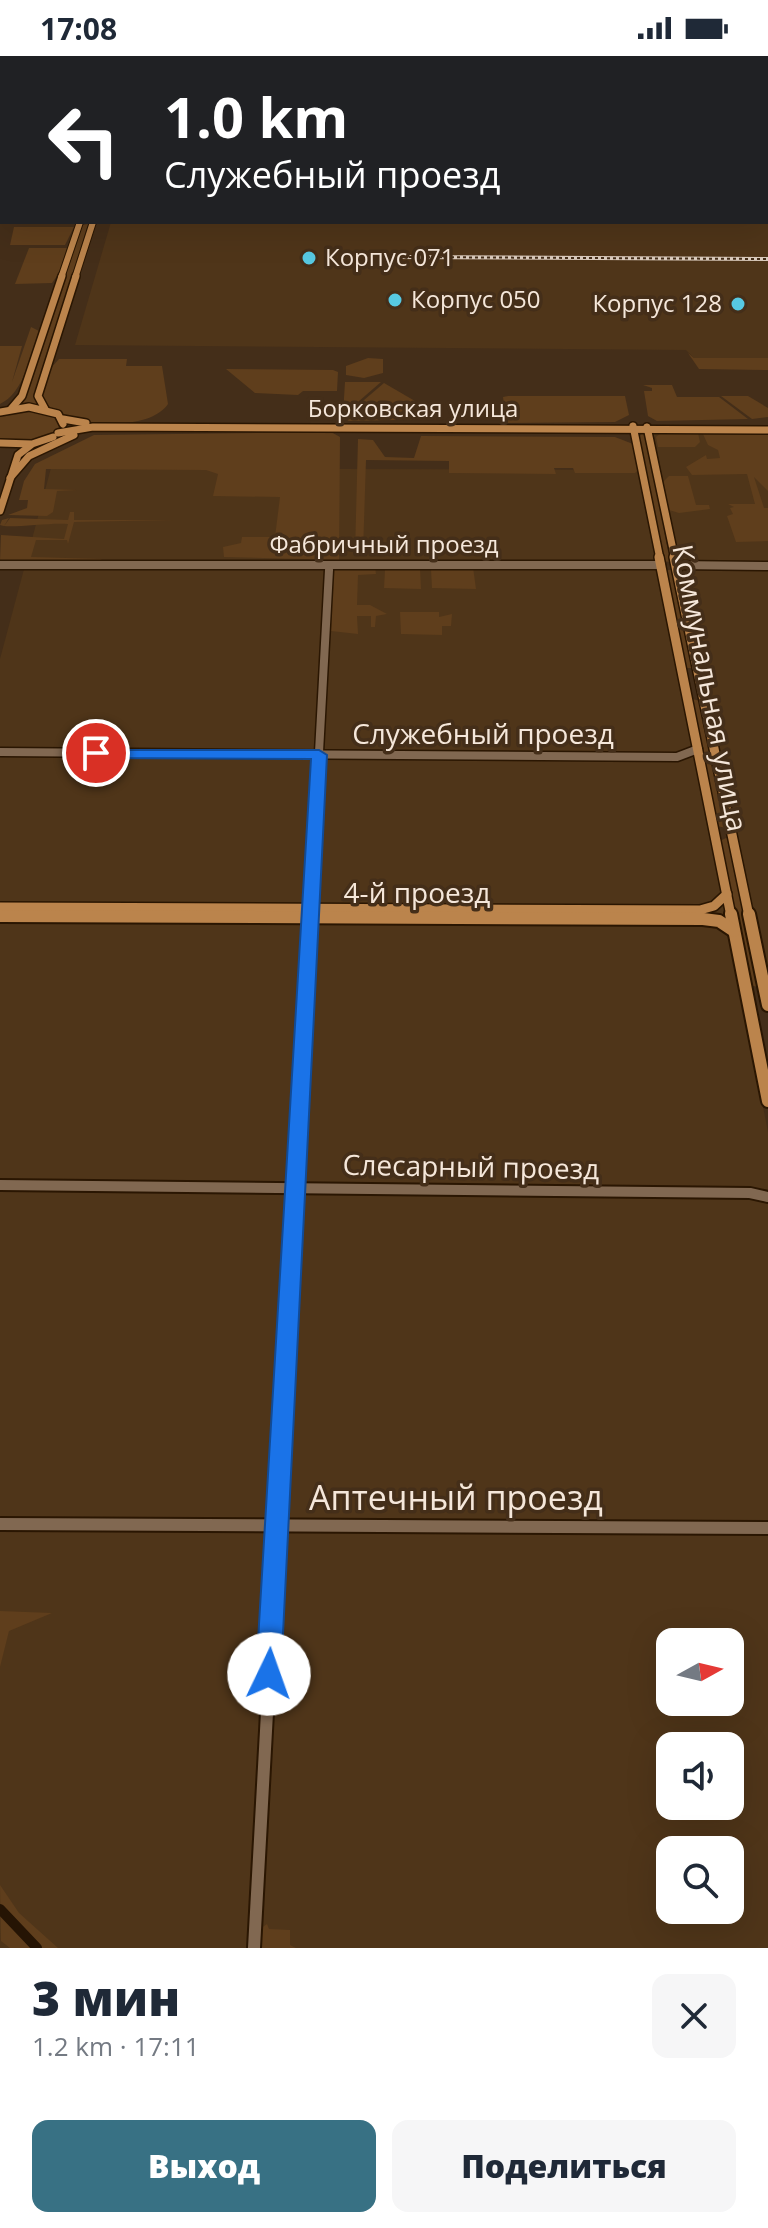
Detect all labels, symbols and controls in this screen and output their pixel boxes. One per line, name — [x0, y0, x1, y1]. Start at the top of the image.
text: 17:08 — [40, 8, 117, 49]
text: 1.0 km — [164, 78, 348, 154]
icon: left — [32, 88, 136, 192]
text: Служебный проезд — [164, 150, 500, 199]
place label: Корпус 071 — [325, 240, 455, 273]
marker: Корпус 071 — [300, 249, 318, 267]
place label: Корпус 050 — [411, 282, 541, 315]
place label: Корпус 128 — [592, 286, 722, 319]
marker: Корпус 050 — [386, 291, 404, 309]
marker: Корпус 128 — [729, 295, 747, 313]
street label: Борковская улица — [308, 391, 518, 424]
street label: Фабричный проезд — [269, 527, 499, 560]
street label: Коммунальная улица — [664, 541, 757, 835]
street label: Служебный проезд — [352, 714, 614, 752]
pin — [62, 719, 130, 787]
icon: arrive — [74, 731, 118, 775]
street label: 4-й проезд — [344, 873, 490, 911]
street label: Слесарный проезд — [342, 1145, 600, 1187]
street label: Аптечный проезд — [309, 1474, 603, 1520]
north arrow — [656, 1628, 744, 1716]
map controls — [656, 1628, 744, 1924]
position arrow — [227, 1632, 311, 1716]
button: sound — [656, 1732, 744, 1820]
button: search — [656, 1836, 744, 1924]
text: 3 мин — [32, 1965, 180, 2030]
button: close — [652, 1974, 736, 2058]
text: 1.2 km · 17:11 — [32, 2028, 200, 2064]
button: Выход — [32, 2120, 376, 2212]
button: Поделиться — [392, 2120, 736, 2212]

